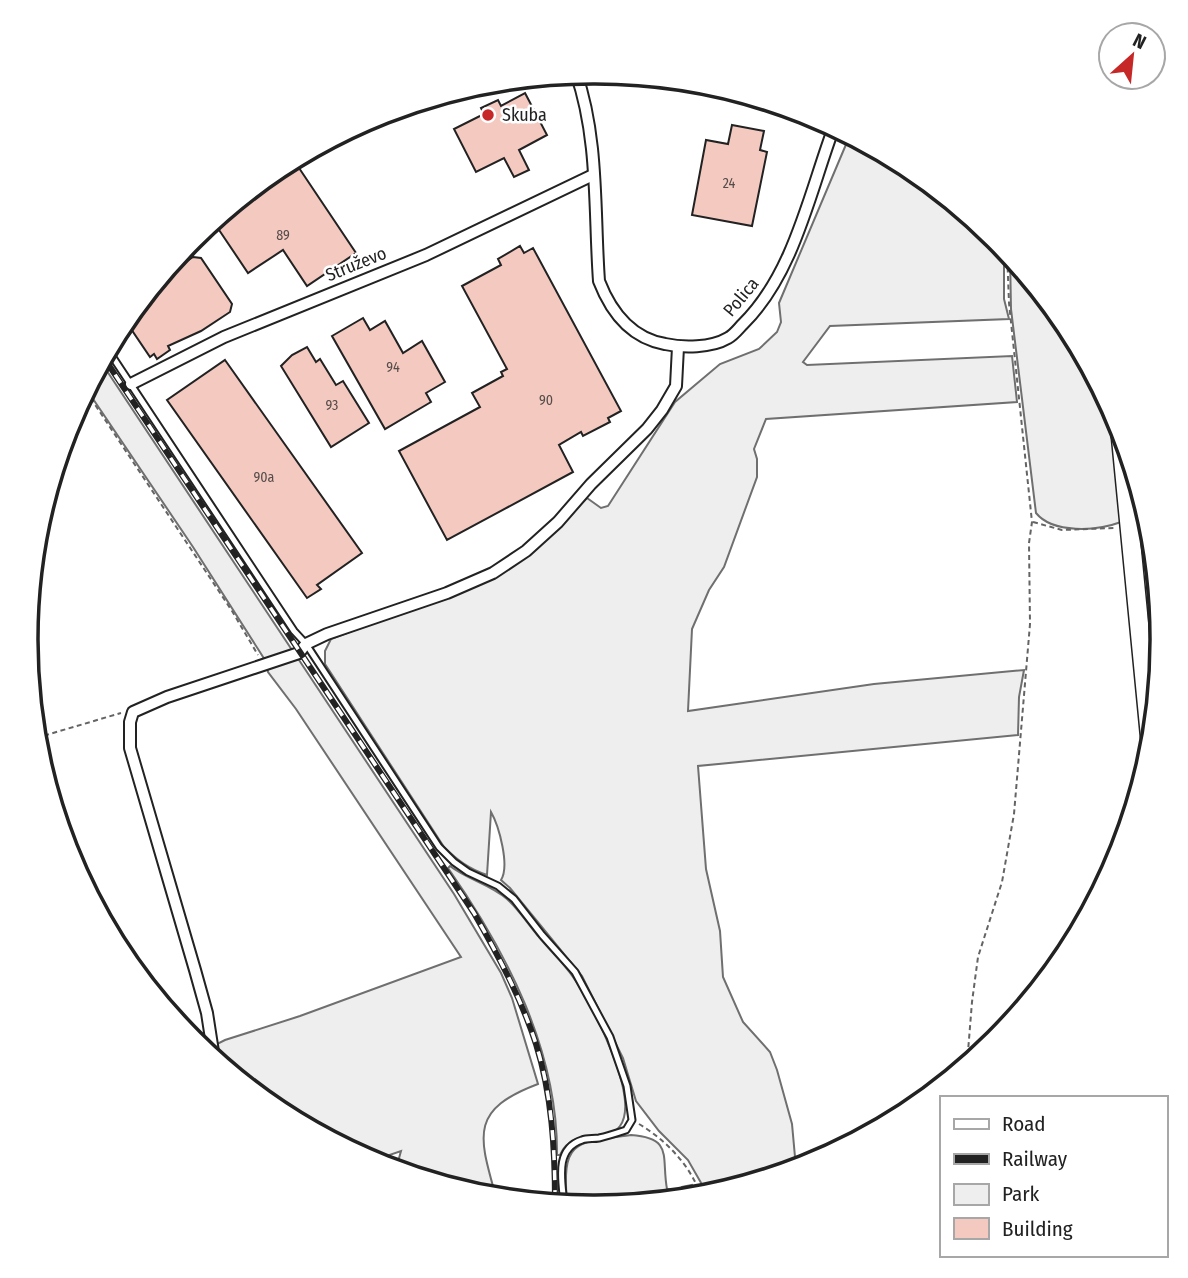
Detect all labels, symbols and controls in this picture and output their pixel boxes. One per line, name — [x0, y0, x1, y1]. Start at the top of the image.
north arrow — [1097, 21, 1167, 91]
text: N — [1129, 28, 1150, 54]
place label: Skuba — [502, 104, 547, 126]
marker: Skuba — [480, 107, 496, 123]
house number: 24 — [723, 175, 736, 192]
house number: 89 — [276, 227, 290, 244]
street label: Struževo — [322, 242, 390, 286]
street label: Polica — [718, 273, 764, 321]
house number: 94 — [386, 359, 400, 376]
house number: 90 — [539, 392, 553, 409]
house number: 93 — [326, 397, 338, 414]
house number: 90a — [254, 469, 275, 486]
legend — [940, 1096, 1167, 1257]
text: Road — [1002, 1111, 1046, 1137]
text: Railway — [1002, 1146, 1068, 1172]
text: Park — [1002, 1181, 1040, 1207]
text: Building — [1002, 1216, 1073, 1242]

